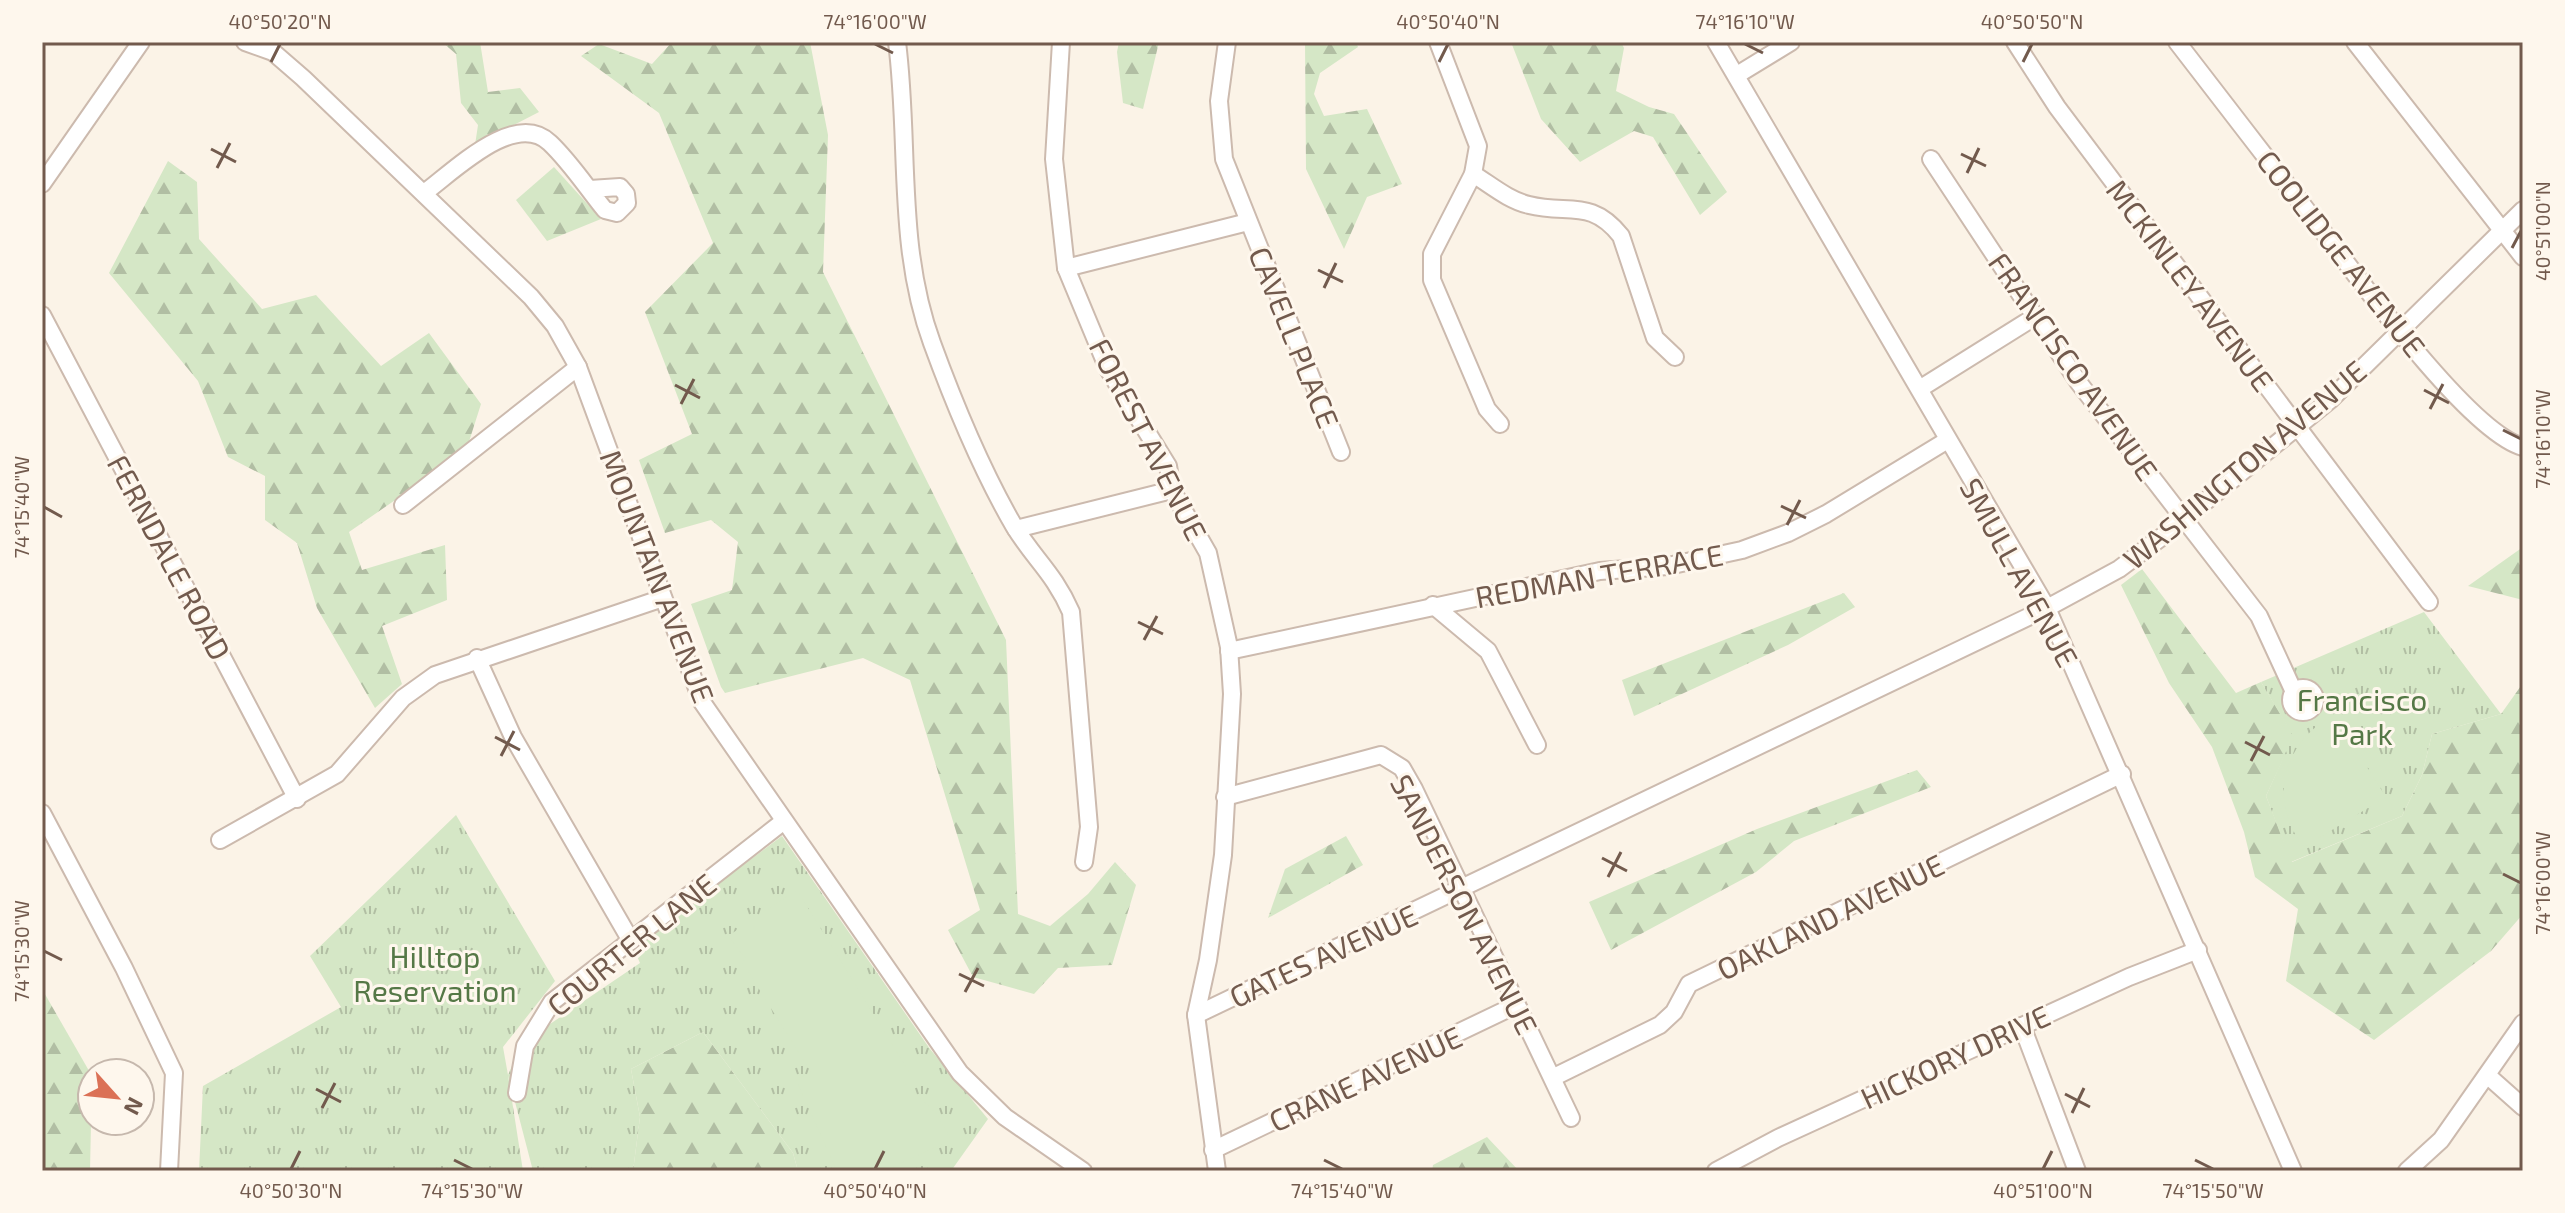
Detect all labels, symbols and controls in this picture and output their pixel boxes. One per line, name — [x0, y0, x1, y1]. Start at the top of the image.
text: 40°50'20"N — [228, 9, 332, 33]
text: 74°16'00"W — [823, 9, 927, 33]
text: 40°50'40"N — [1396, 9, 1500, 33]
text: 74°16'10"W — [1695, 9, 1795, 33]
text: 40°50'50"N — [1981, 9, 2083, 33]
street label: COOLIDGE AVENUE — [2250, 143, 2434, 363]
street label: MCKINLEY AVENUE — [2100, 172, 2282, 398]
text: 40°51'00"N — [2530, 181, 2554, 281]
street label: CAVELL PLACE — [1242, 241, 1348, 433]
street label: FRANCISCO AVENUE — [1982, 245, 2166, 487]
street label: FOREST AVENUE — [1083, 332, 1215, 546]
street label: WASHINGTON AVENUE — [2115, 352, 2373, 576]
text: 74°16'10"W — [2530, 389, 2554, 489]
street label: MOUNTAIN AVENUE — [593, 445, 723, 707]
street label: FERNDALE ROAD — [101, 448, 239, 666]
text: 74°15'40"W — [9, 456, 33, 558]
street label: SMULL AVENUE — [1953, 471, 2087, 673]
street label: REDMAN TERRACE — [1472, 535, 1726, 615]
park label: Francisco Park — [2297, 681, 2427, 751]
street label: SANDERSON AVENUE — [1384, 768, 1546, 1040]
text: 74°16'00"W — [2530, 831, 2554, 935]
street label: OAKLAND AVENUE — [1711, 845, 1949, 987]
street label: COURTER LANE — [539, 865, 723, 1023]
street label: GATES AVENUE — [1223, 896, 1423, 1014]
text: 74°15'30"W — [9, 900, 33, 1002]
park label: Hilltop Reservation — [353, 938, 517, 1008]
street label: HICKORY DRIVE — [1855, 996, 2055, 1116]
street label: CRANE AVENUE — [1263, 1018, 1467, 1138]
north arrow — [76, 1057, 156, 1137]
text: N — [120, 1094, 150, 1120]
text: 40°50'30"N — [240, 1178, 342, 1202]
text: 74°15'30"W — [421, 1178, 523, 1202]
text: 40°50'40"N — [823, 1178, 927, 1202]
text: 74°15'40"W — [1291, 1178, 1393, 1202]
text: 40°51'00"N — [1993, 1178, 2093, 1202]
text: 74°15'50"W — [2162, 1178, 2264, 1202]

